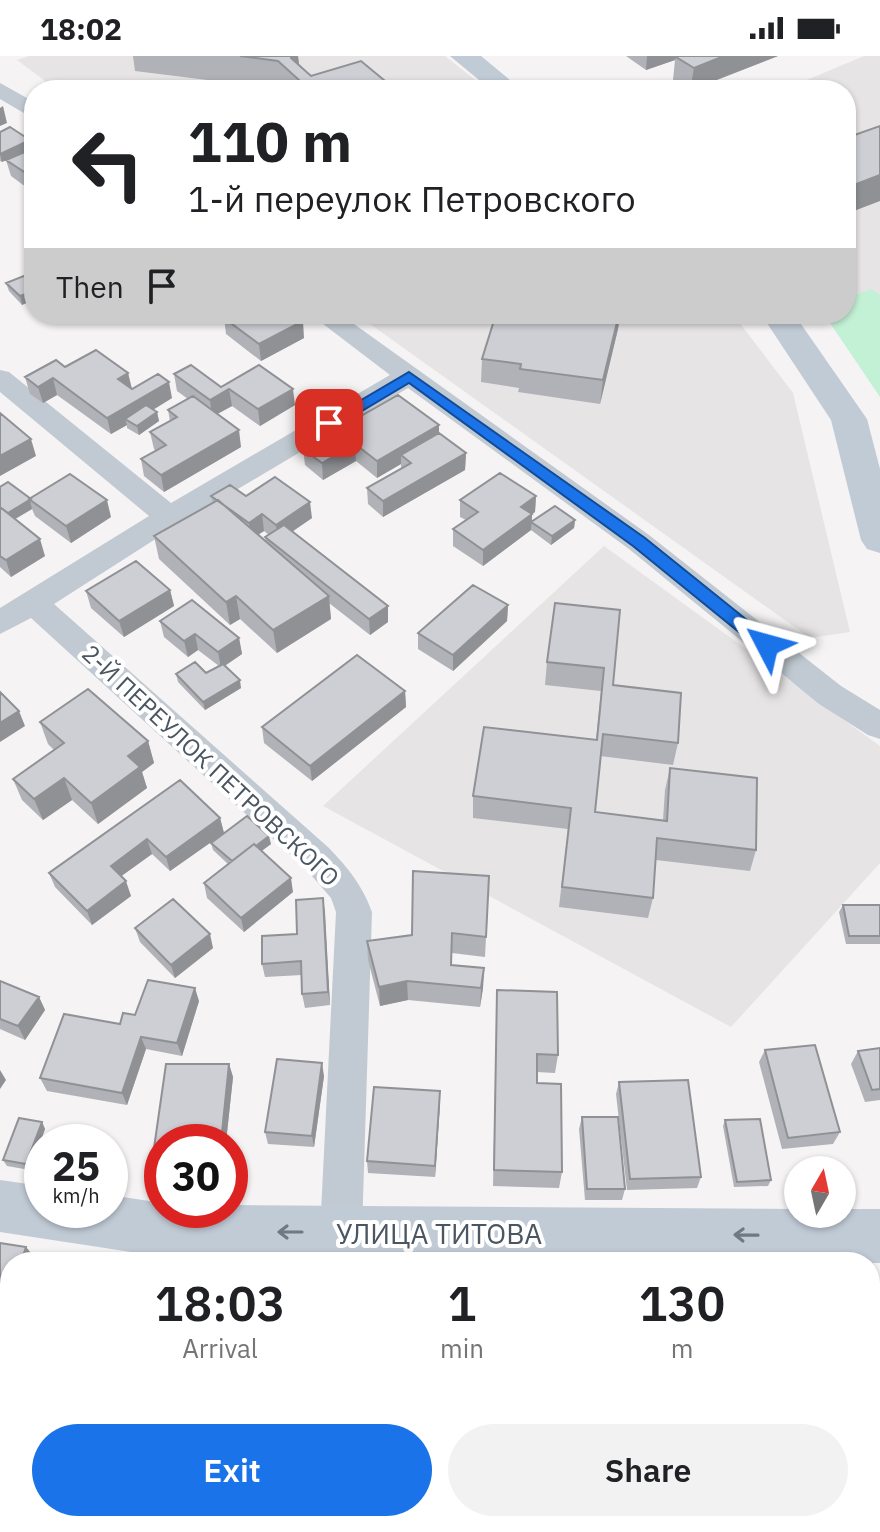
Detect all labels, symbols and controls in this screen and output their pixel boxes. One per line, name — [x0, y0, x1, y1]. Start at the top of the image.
text: 18:02 — [40, 9, 122, 48]
text: 110 m — [188, 105, 352, 177]
icon: left — [56, 112, 160, 216]
text: 1-й переулок Петровского — [188, 175, 636, 222]
icon: arrive — [140, 264, 184, 308]
text: Then — [56, 267, 124, 306]
pin — [295, 389, 363, 457]
icon: arrive — [307, 401, 351, 445]
position arrow — [725, 603, 809, 687]
street label: 2-Й ПЕРЕУЛОК ПЕТРОВСКОГО — [76, 637, 346, 893]
speed limit sign: 30 — [144, 1124, 248, 1228]
text: 25 — [52, 1140, 100, 1192]
north arrow — [784, 1156, 856, 1228]
map controls — [784, 1156, 856, 1228]
text: km/h — [52, 1182, 100, 1209]
street label: УЛИЦА ТИТОВА — [336, 1215, 542, 1252]
one-way arrow — [277, 1224, 304, 1240]
one-way arrow — [733, 1227, 760, 1243]
text: 18:03 — [155, 1272, 285, 1334]
text: 1 — [448, 1272, 476, 1334]
text: 130 — [639, 1272, 725, 1334]
text: Arrival — [182, 1331, 258, 1365]
text: min — [440, 1331, 484, 1365]
text: m — [671, 1331, 693, 1365]
button: Exit — [32, 1424, 432, 1516]
button: Share — [448, 1424, 848, 1516]

